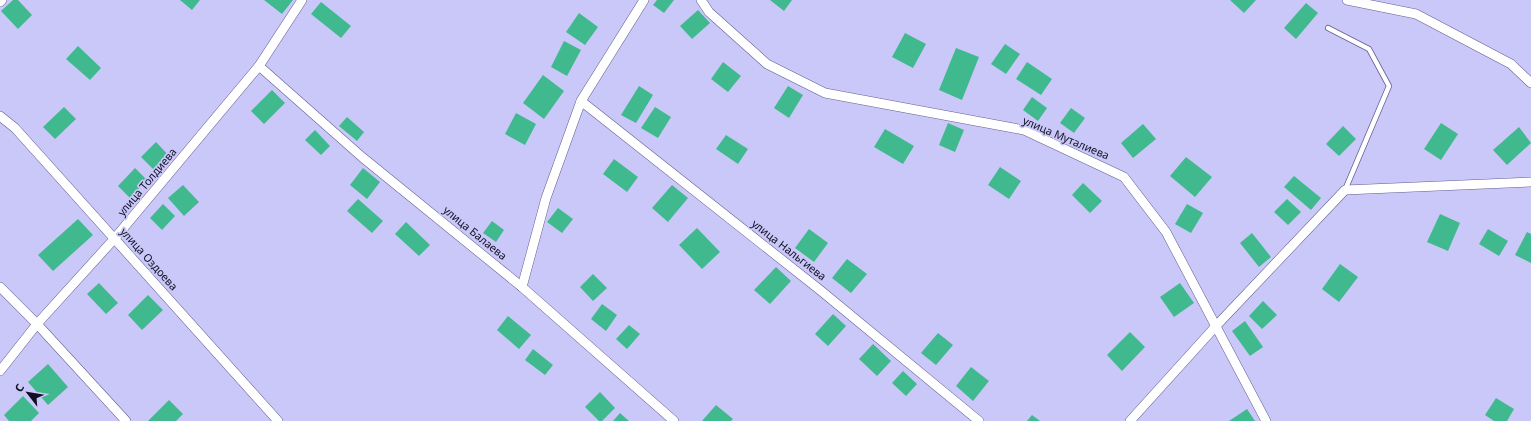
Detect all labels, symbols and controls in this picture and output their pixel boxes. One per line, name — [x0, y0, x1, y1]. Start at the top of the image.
street label: улица Муталиева — [1021, 113, 1112, 163]
street label: улица Толдиева — [114, 144, 180, 219]
street label: улица Балаева — [440, 202, 510, 263]
street label: улица Нальгиева — [749, 216, 830, 283]
street label: улица Оздоева — [117, 224, 182, 293]
north arrow — [8, 373, 48, 413]
text: С — [11, 381, 27, 395]

